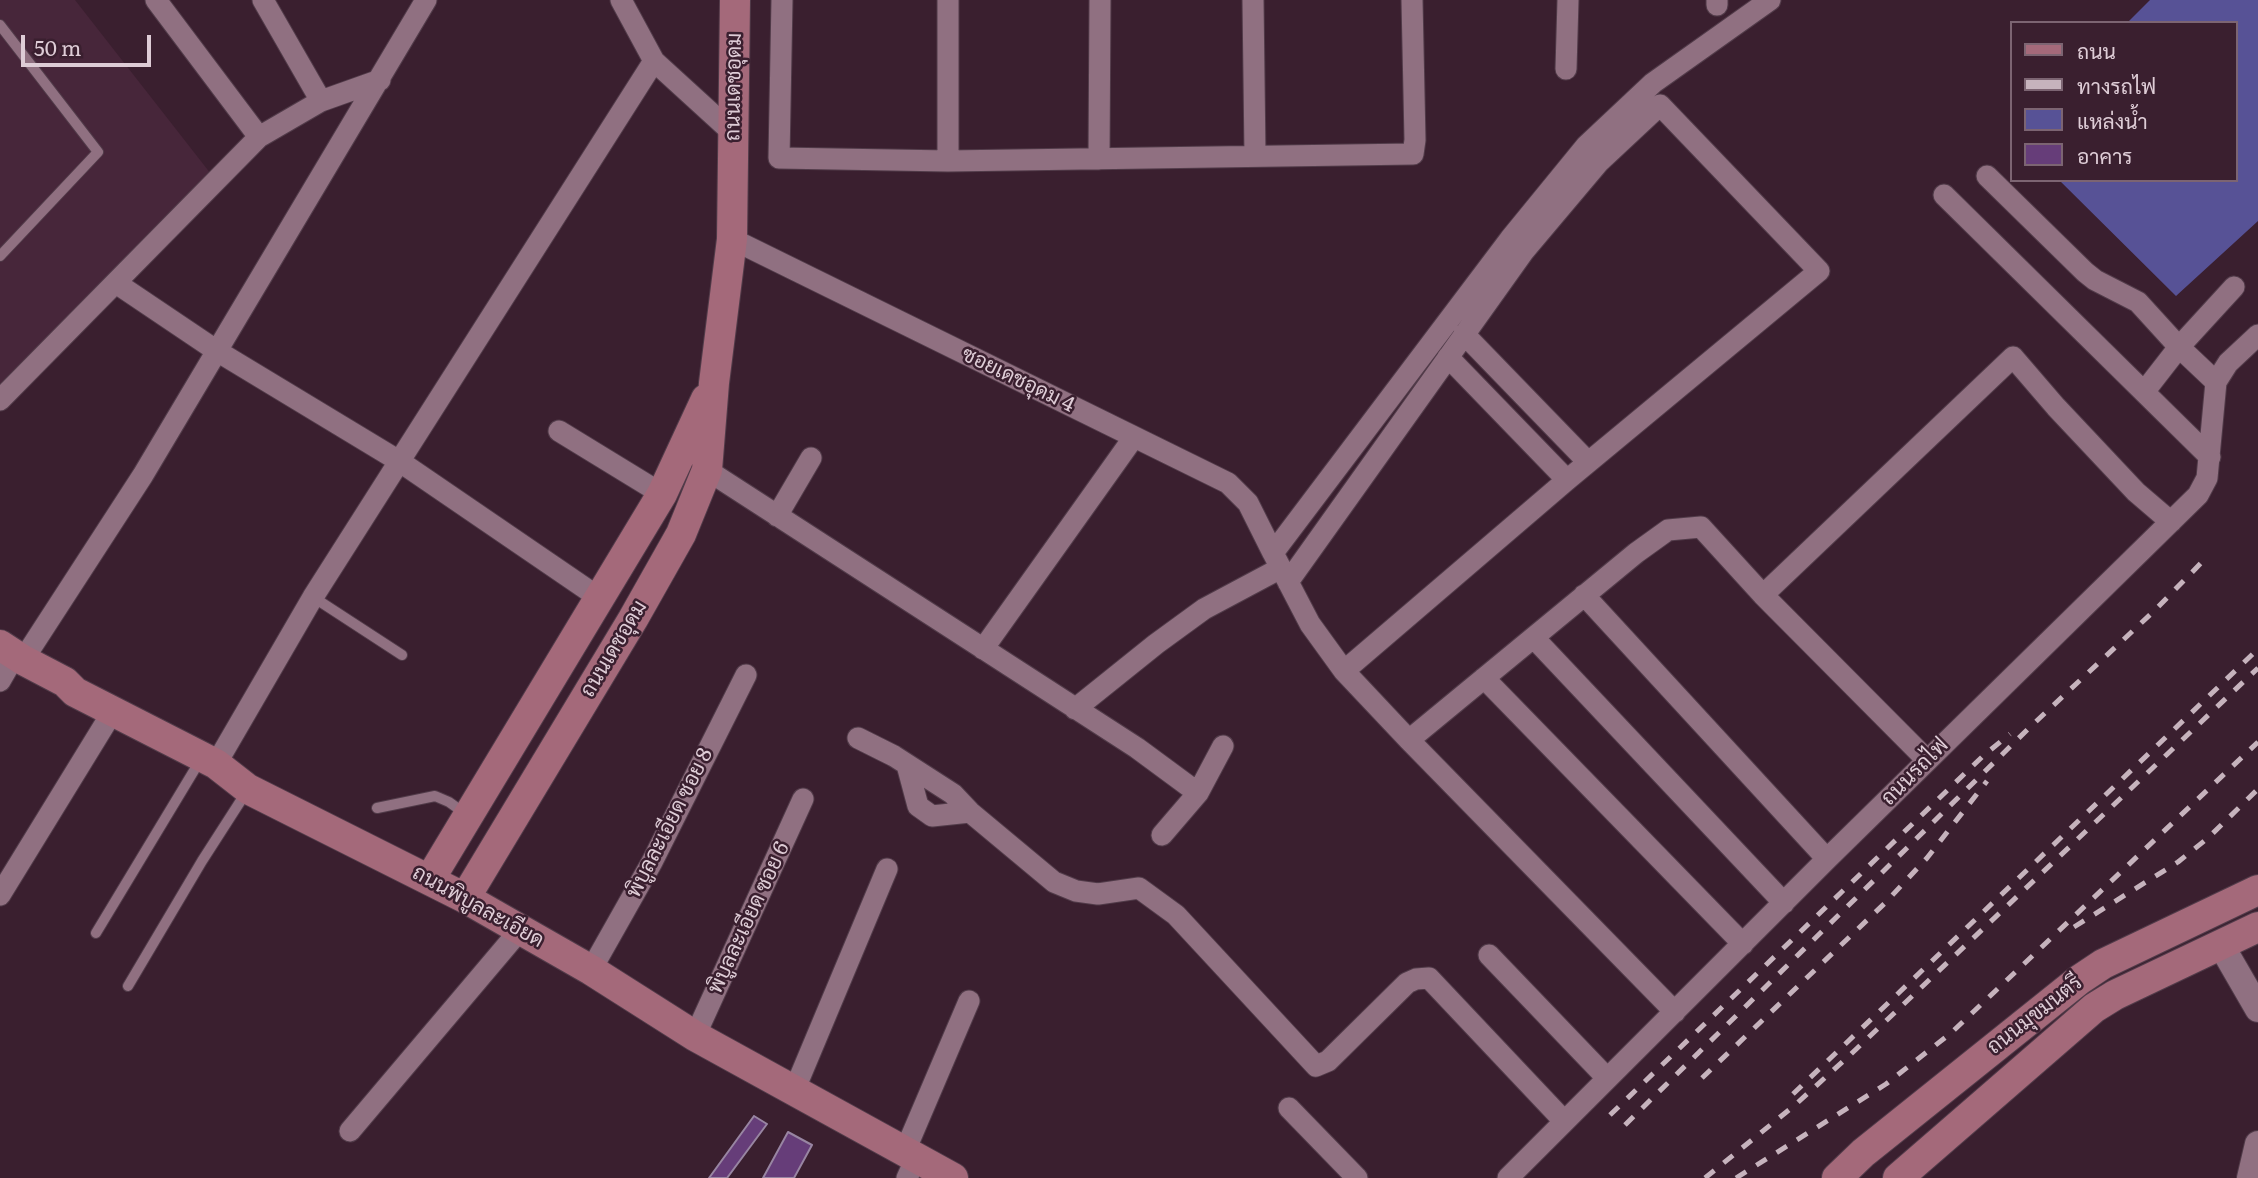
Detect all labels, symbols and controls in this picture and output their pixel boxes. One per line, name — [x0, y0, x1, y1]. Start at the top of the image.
scale bar — [24, 21, 154, 65]
legend — [2010, 21, 2237, 182]
text: 50 m — [34, 31, 81, 62]
street label: ถนนเดชอุดม — [720, 33, 748, 141]
text: ถนน — [2077, 34, 2116, 65]
text: ทางรถไฟ — [2077, 69, 2156, 100]
text: แหล่งน้ำ — [2077, 104, 2148, 135]
text: อาคาร — [2077, 139, 2133, 170]
street label: ซอยเดชอุดม 4 — [957, 342, 1079, 418]
street label: ถนนเดชอุดม — [575, 596, 653, 702]
street label: ถนนรถไฟ — [1876, 733, 1954, 811]
street label: พิบูลละเอียด ซอย 8 — [621, 744, 719, 902]
street label: พิบูลละเอียด ซอย 6 — [703, 838, 795, 998]
street label: ถนนพิบูลละเอียด — [408, 860, 548, 954]
street label: ถนนมุขมนตรี — [1983, 970, 2087, 1060]

